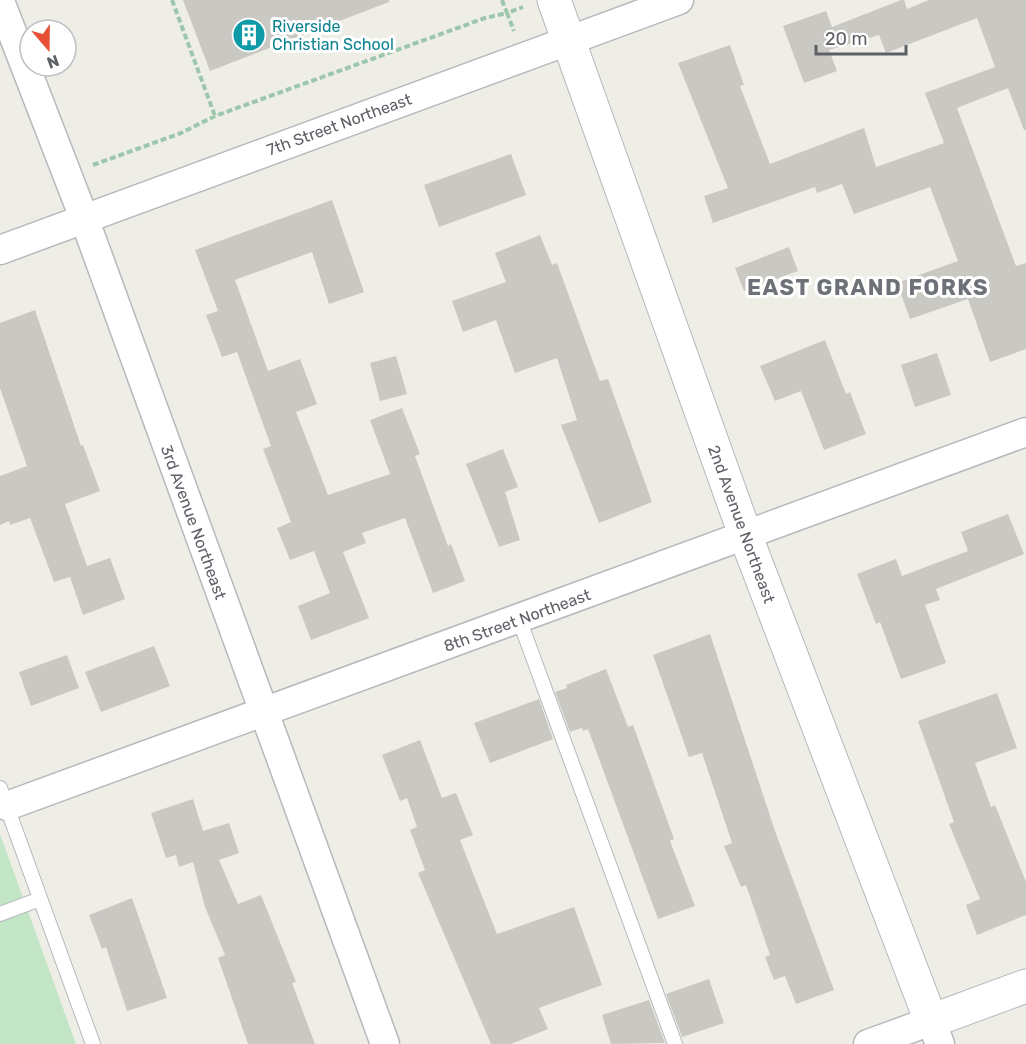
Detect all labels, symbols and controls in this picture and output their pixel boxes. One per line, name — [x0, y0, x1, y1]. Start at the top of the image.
building icon: Riverside Christian School — [231, 17, 267, 53]
place label: Riverside Christian School — [272, 17, 394, 54]
north arrow — [18, 18, 78, 78]
scale bar — [816, 18, 906, 56]
text: 20 m — [825, 28, 867, 50]
text: N — [44, 51, 62, 73]
street label: 7th Street Northeast — [264, 89, 414, 160]
district label: EAST GRAND FORKS — [747, 274, 989, 301]
street label: 3rd Avenue Northeast — [157, 442, 230, 602]
street label: 2nd Avenue Northeast — [704, 443, 779, 606]
street label: 8th Street Northeast — [441, 585, 593, 656]

